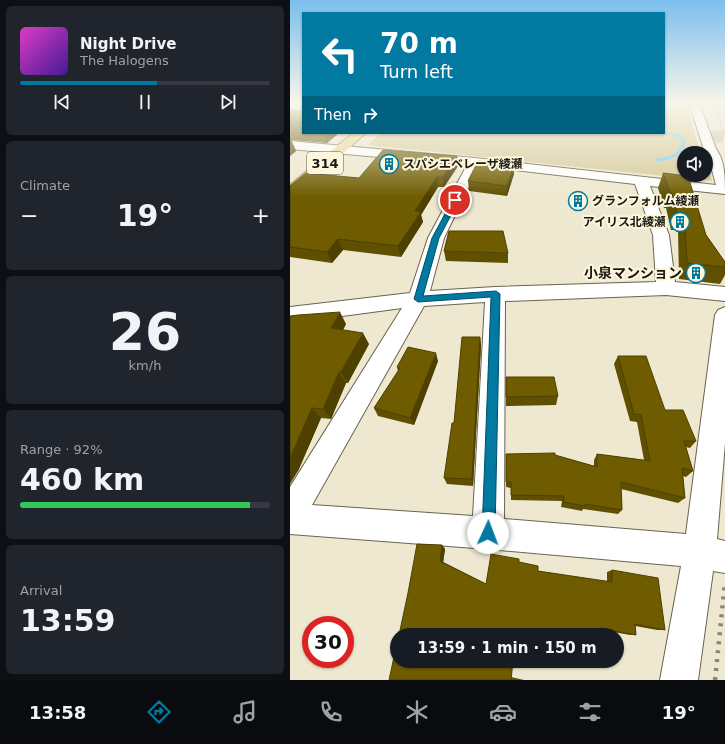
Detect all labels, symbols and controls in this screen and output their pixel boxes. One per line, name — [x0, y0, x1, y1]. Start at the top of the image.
text: 70 m — [380, 27, 458, 60]
icon: left — [314, 28, 366, 80]
text: Night Drive — [80, 35, 176, 53]
text: The Halogens — [80, 53, 169, 68]
text: Turn left — [380, 61, 453, 82]
icon: previous — [51, 91, 73, 113]
icon: pause — [134, 91, 156, 113]
icon: next — [217, 91, 239, 113]
icon: right — [359, 104, 381, 126]
text: Then — [314, 106, 351, 124]
map controls — [677, 146, 713, 182]
button: sound — [677, 146, 713, 182]
road number: 314 — [307, 152, 343, 174]
building icon: スパシエベレーザ綾瀬 — [378, 153, 400, 175]
place label: スパシエベレーザ綾瀬 — [403, 157, 523, 171]
text: Climate — [20, 178, 70, 193]
pin — [438, 183, 472, 217]
icon: arrive — [444, 189, 466, 211]
building icon: グランフォルム綾瀬 — [567, 190, 589, 212]
place label: グランフォルム綾瀬 — [592, 194, 699, 208]
text: 19° — [117, 198, 173, 233]
text: − — [20, 203, 38, 228]
text: + — [252, 203, 270, 228]
building icon: アイリス北綾瀬 — [669, 211, 691, 233]
place label: アイリス北綾瀬 — [583, 215, 666, 229]
building icon: 小泉マンション — [685, 262, 707, 284]
place label: 小泉マンション — [584, 265, 682, 281]
text: 26 — [109, 302, 181, 362]
text: km/h — [129, 358, 161, 373]
text: Range · 92% — [20, 442, 103, 457]
text: 460 km — [20, 462, 144, 497]
position arrow — [467, 512, 509, 554]
text: Arrival — [20, 583, 62, 598]
text: 13:59 — [20, 603, 116, 638]
speed limit sign: 30 — [302, 616, 354, 668]
text: 13:59 · 1 min · 150 m — [417, 639, 597, 657]
icon: directions — [145, 698, 173, 726]
icon: music — [231, 698, 259, 726]
icon: phone — [317, 698, 345, 726]
icon: climate — [403, 698, 431, 726]
icon: car — [489, 698, 517, 726]
icon: filters — [576, 698, 604, 726]
text: 13:58 — [29, 702, 86, 723]
text: 19° — [662, 702, 696, 723]

